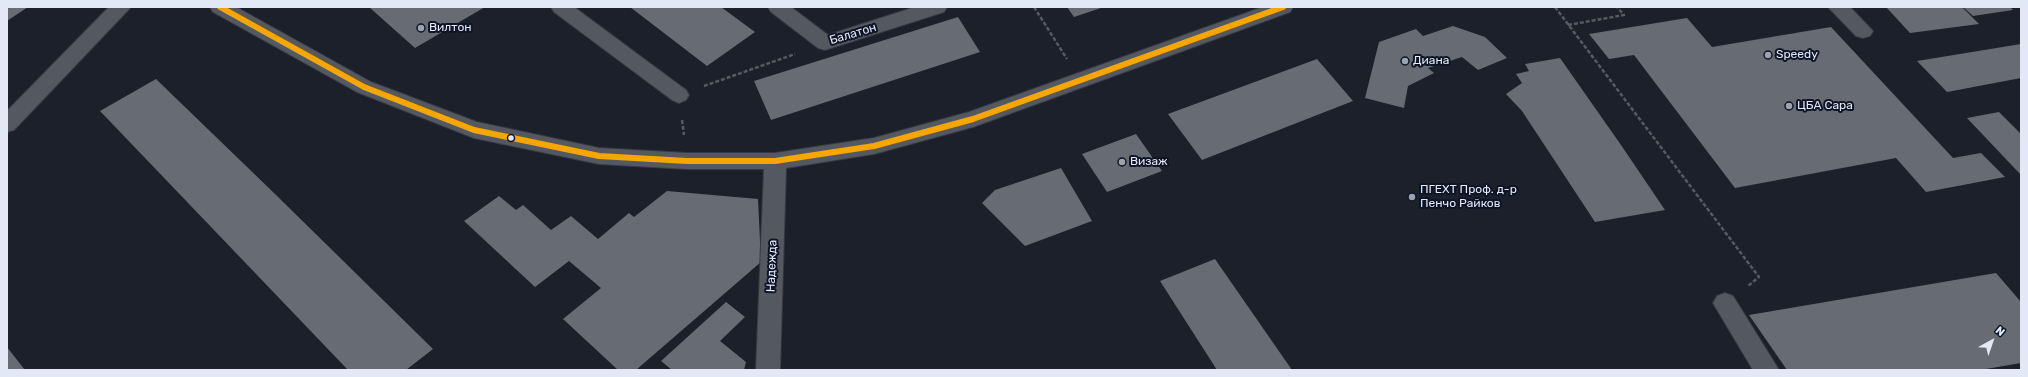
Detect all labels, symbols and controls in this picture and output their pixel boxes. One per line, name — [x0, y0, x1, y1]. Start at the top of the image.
street label: Балатон — [828, 20, 878, 48]
place label: Вилтон — [429, 21, 472, 35]
marker: Вилтон — [416, 23, 426, 33]
place label: Speedy — [1776, 48, 1818, 62]
marker: Speedy — [1763, 50, 1773, 60]
place label: Диана — [1413, 54, 1449, 68]
marker: Диана — [1400, 56, 1410, 66]
place label: ЦБА Сара — [1797, 99, 1853, 113]
marker: ЦБА Сара — [1784, 101, 1794, 111]
unlabelled marker — [506, 133, 516, 143]
place label: Визаж — [1130, 155, 1168, 169]
marker: Визаж — [1117, 157, 1127, 167]
place label: ПГЕХТ Проф. д-р Пенчо Райков — [1420, 183, 1517, 211]
marker: ПГЕХТ Проф. д-р Пенчо Райков — [1407, 192, 1417, 202]
street label: Надежда — [764, 240, 780, 292]
north arrow — [1972, 321, 2012, 361]
text: N — [1993, 324, 2007, 339]

